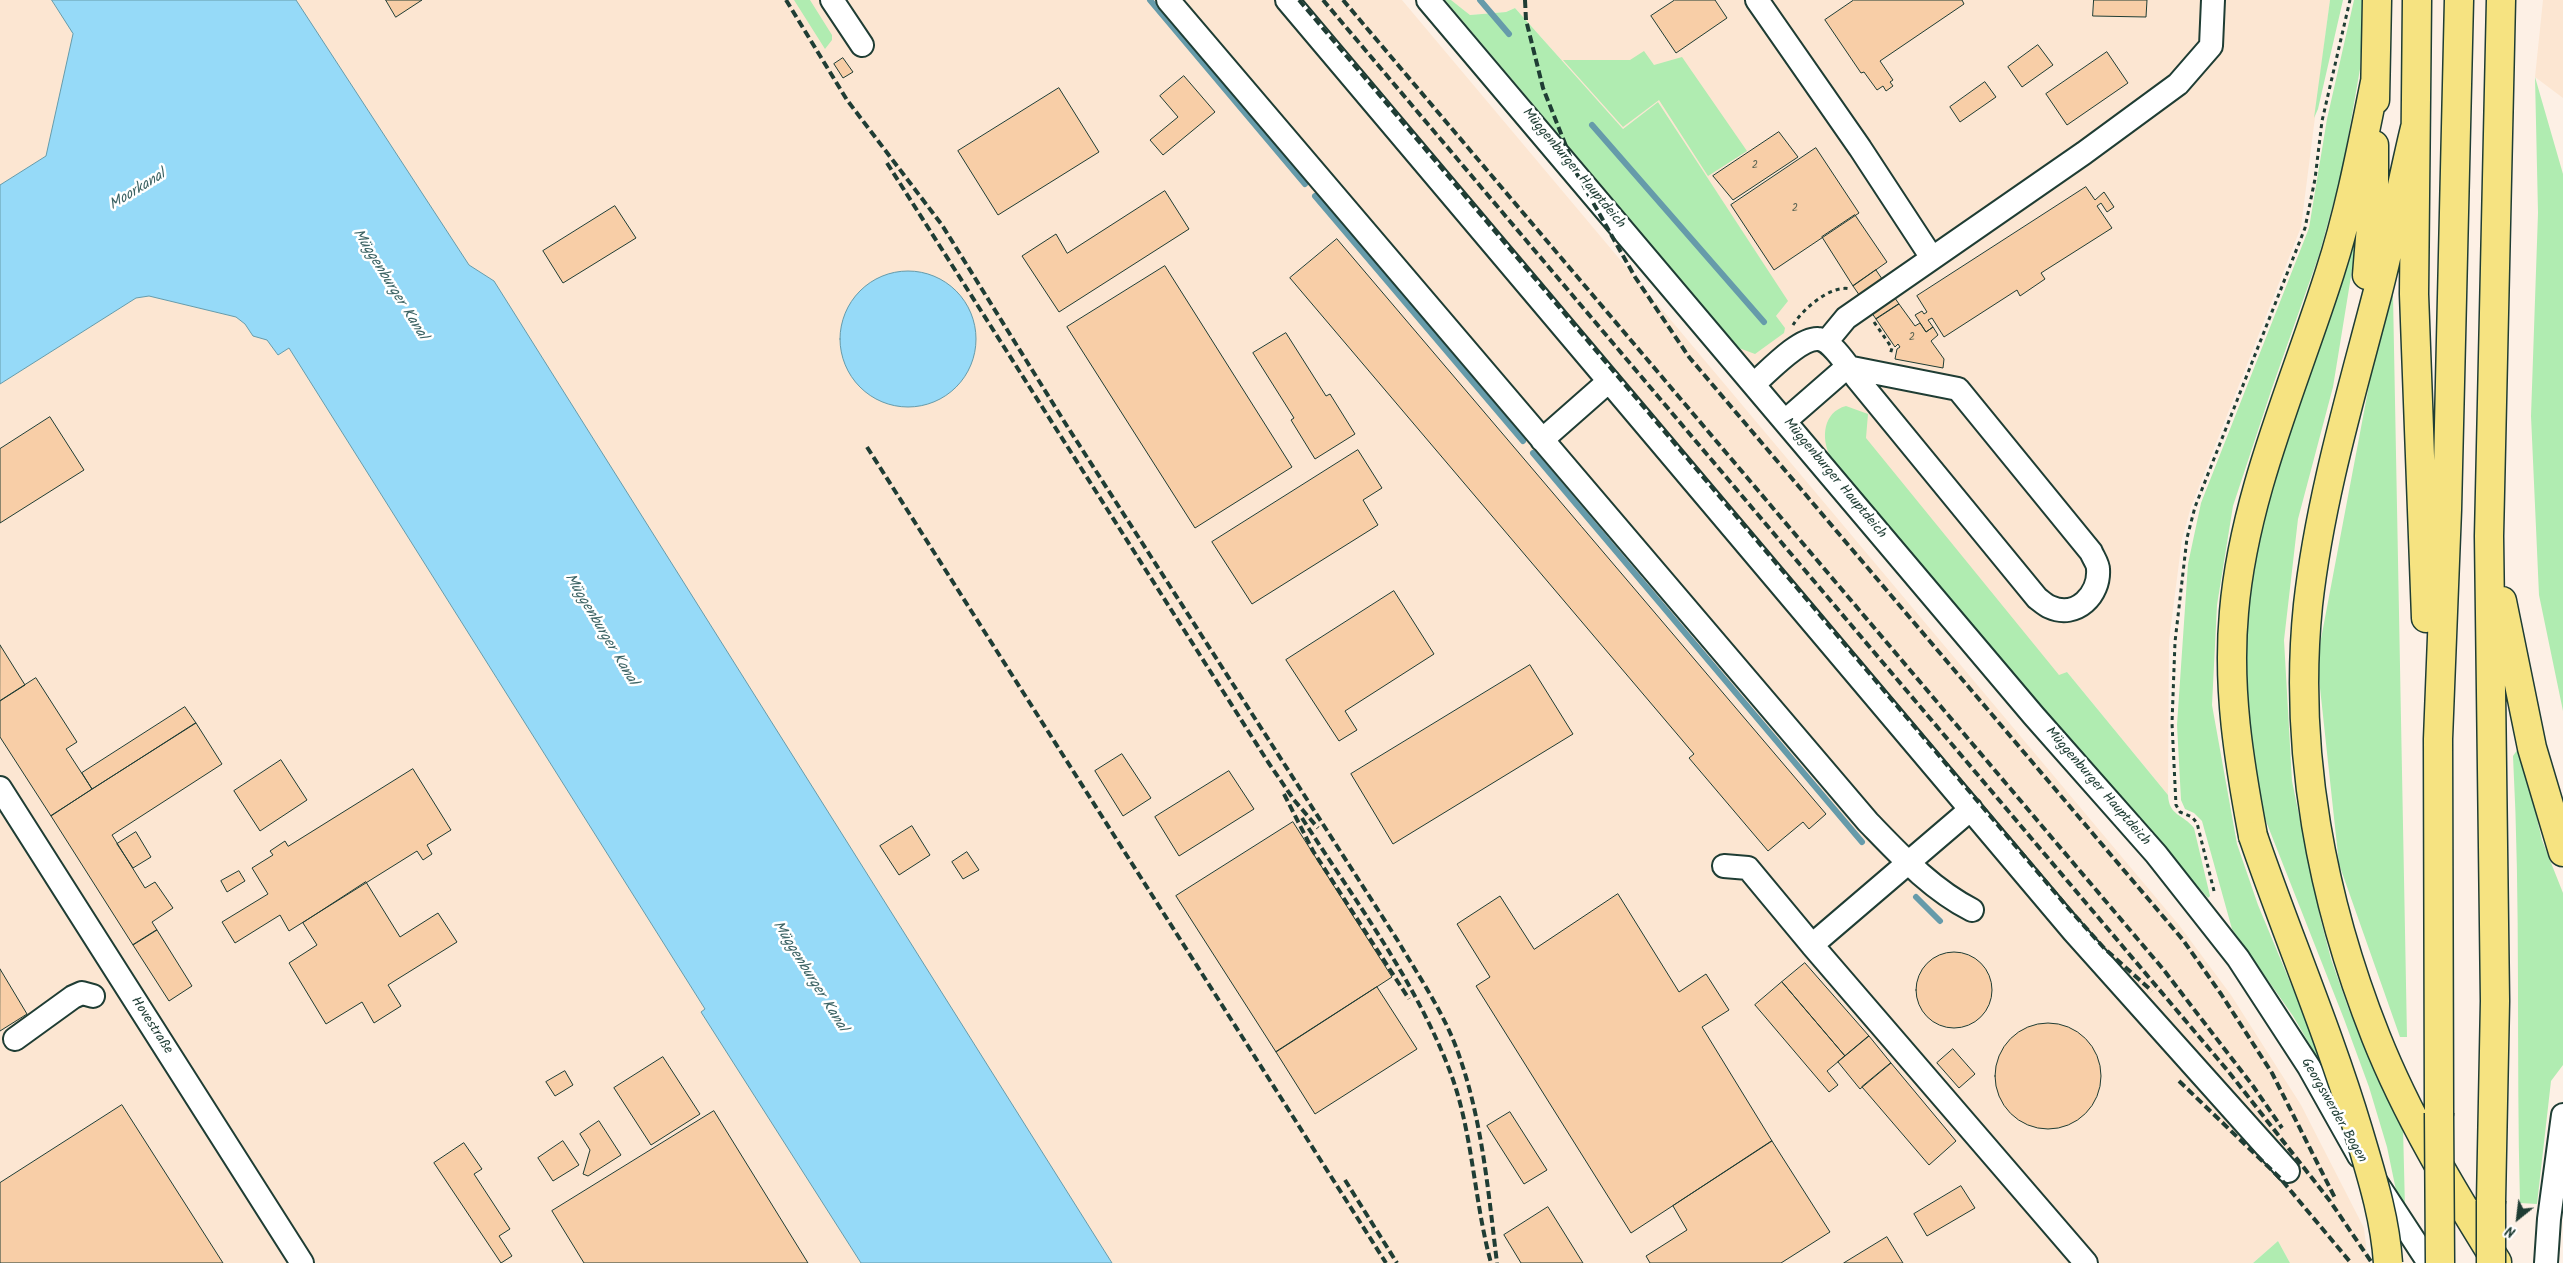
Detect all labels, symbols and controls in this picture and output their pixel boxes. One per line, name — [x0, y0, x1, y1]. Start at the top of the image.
street label: Müggenburger Hauptdeich — [1518, 105, 1628, 233]
house number: 2 — [1752, 159, 1758, 173]
water label: Moorkanal — [106, 167, 170, 215]
house number: 2 — [1792, 202, 1798, 216]
water label: Müggenburger Kanal — [348, 226, 430, 344]
house number: 2 — [1909, 331, 1915, 345]
street label: Müggenburger Hauptdeich — [1779, 415, 1889, 543]
water label: Müggenburger Kanal — [559, 571, 641, 689]
street label: Müggenburger Hauptdeich — [2041, 724, 2153, 850]
water label: Müggenburger Kanal — [768, 918, 850, 1036]
street label: Hovestraße — [126, 994, 176, 1058]
street label: Georgswerder Bogen — [2296, 1056, 2370, 1166]
north arrow — [2493, 1193, 2543, 1243]
text: N — [2502, 1219, 2520, 1243]

